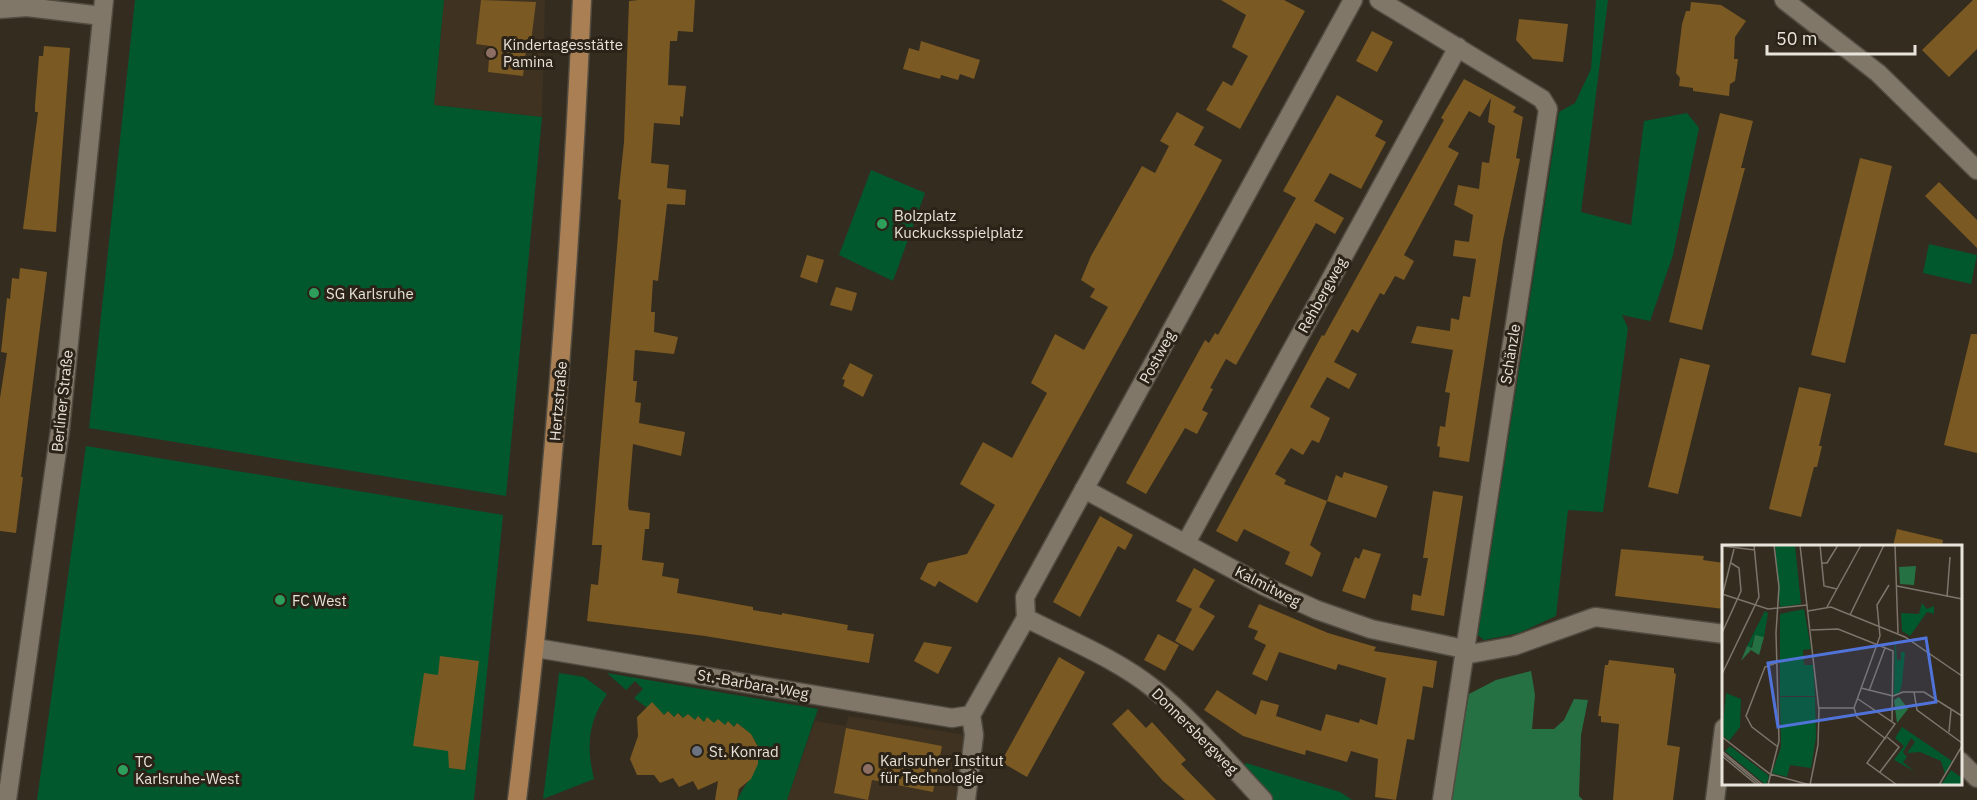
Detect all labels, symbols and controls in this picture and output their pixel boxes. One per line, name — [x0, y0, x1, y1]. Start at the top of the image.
scale bar — [1767, 18, 1916, 56]
text: 50 m — [1776, 27, 1818, 50]
place label: Kindertagesstätte Pamina — [503, 35, 623, 71]
marker: Kindertagesstätte Pamina — [484, 46, 498, 60]
place label: Bolzplatz Kuckucksspielplatz — [894, 206, 1023, 242]
marker: Bolzplatz Kuckucksspielplatz — [875, 217, 889, 231]
street label: Rehbergweg — [1293, 254, 1351, 336]
place label: SG Karlsruhe — [326, 284, 414, 303]
marker: SG Karlsruhe — [307, 286, 321, 300]
street label: Schänzle — [1496, 323, 1524, 385]
street label: Postweg — [1135, 327, 1179, 387]
street label: Berliner Straße — [47, 349, 77, 453]
street label: Hertzstraße — [545, 360, 571, 442]
inset map — [1722, 545, 1962, 785]
street label: Kalmitweg — [1232, 561, 1304, 611]
place label: FC West — [292, 591, 347, 610]
marker: FC West — [273, 593, 287, 607]
street label: St.-Barbara-Weg — [696, 665, 810, 703]
street label: Donnersbergweg — [1148, 684, 1242, 778]
place label: St. Konrad — [709, 742, 779, 761]
marker: St. Konrad — [690, 744, 704, 758]
place label: Karlsruher Institut für Technologie — [880, 751, 1004, 787]
place label: TC Karlsruhe-West — [135, 752, 240, 788]
marker: Karlsruher Institut für Technologie — [861, 762, 875, 776]
marker: TC Karlsruhe-West — [116, 763, 130, 777]

